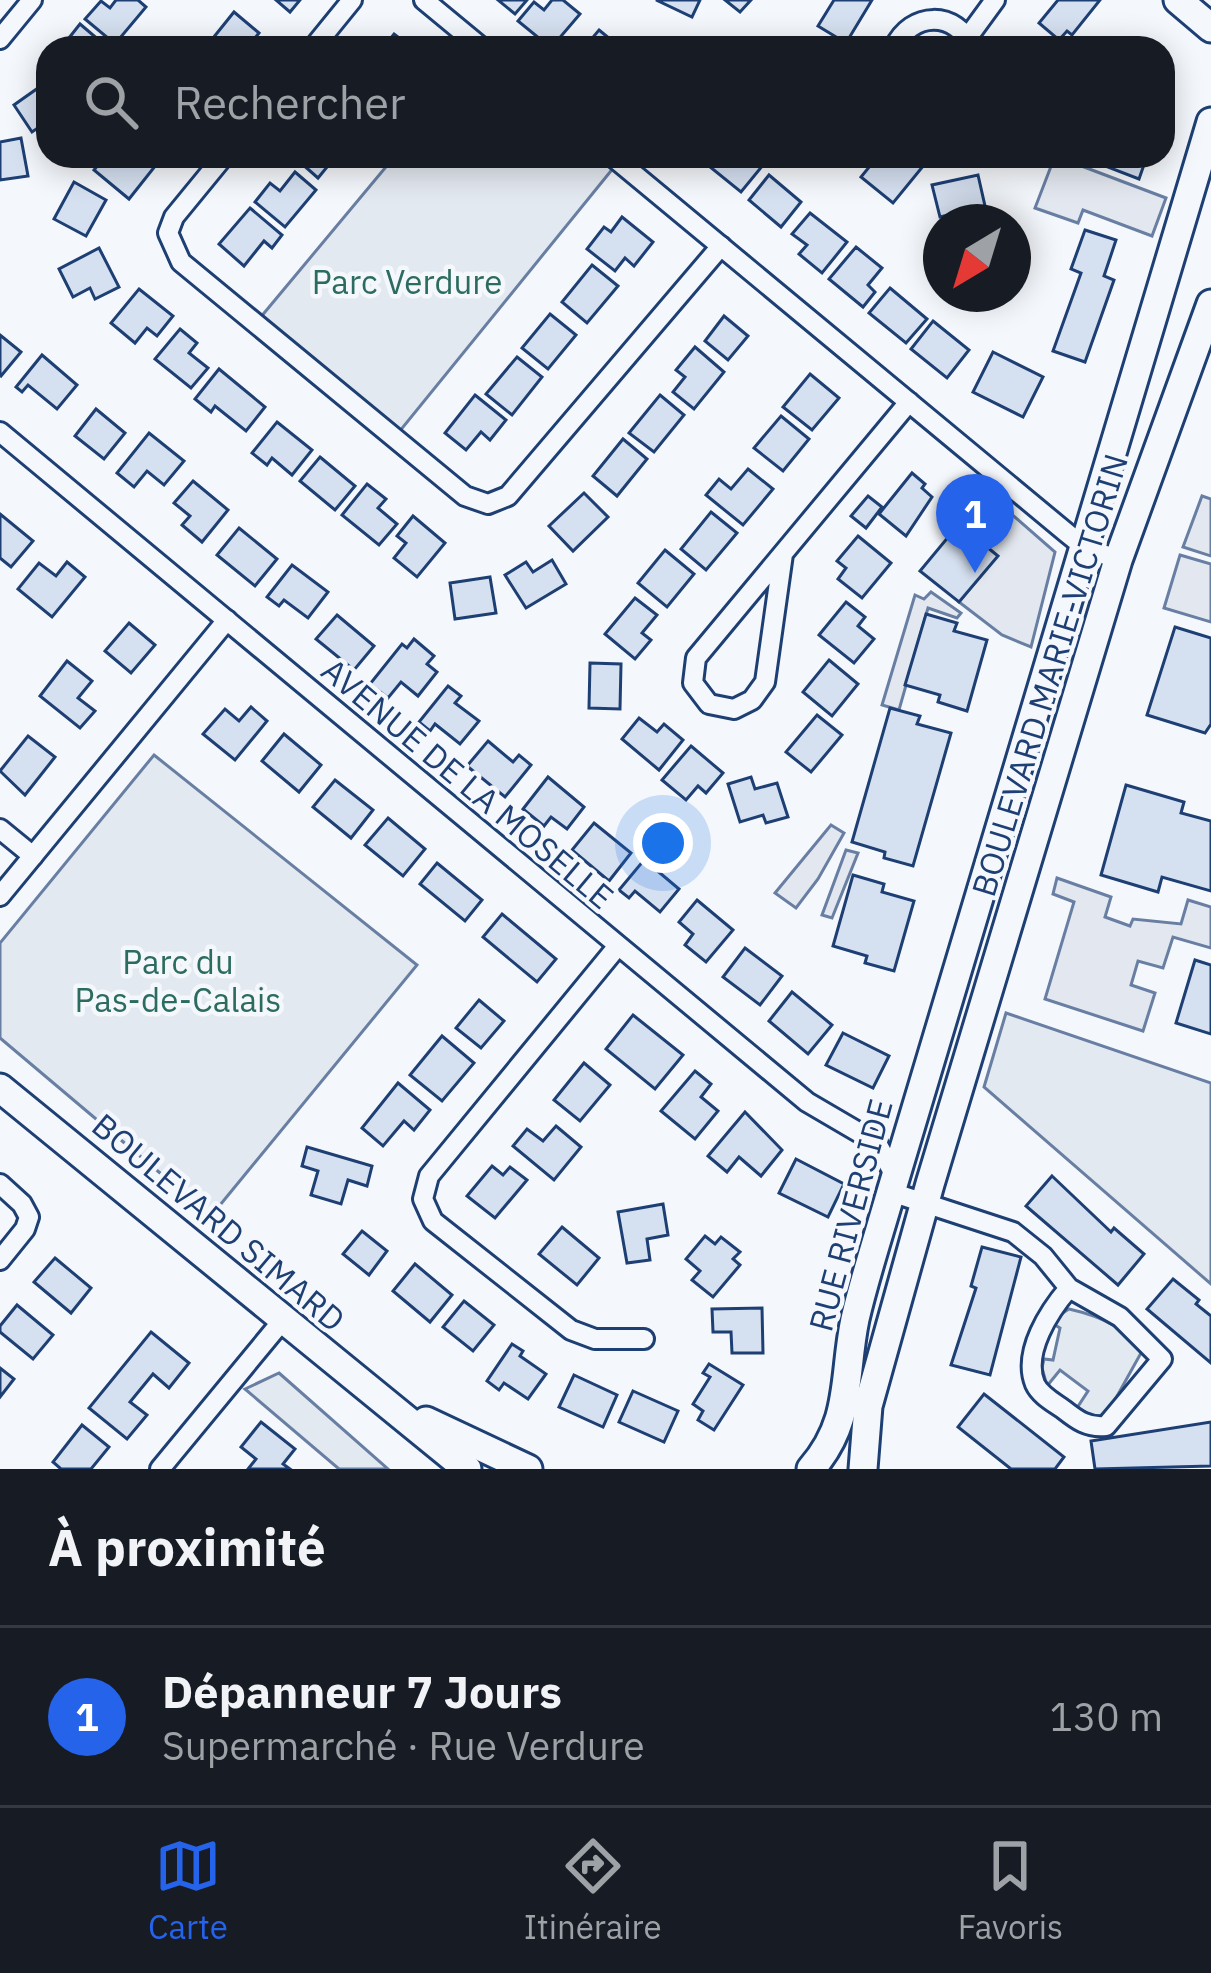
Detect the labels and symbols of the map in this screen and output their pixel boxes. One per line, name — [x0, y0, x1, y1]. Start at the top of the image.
north arrow — [923, 204, 1031, 312]
park label: Parc Verdure — [312, 260, 502, 303]
street label: BOULEVARD MARIE-VICTORIN — [961, 448, 1137, 902]
pin: 1 — [936, 474, 1014, 573]
street label: AVENUE DE LA MOSELLE — [313, 648, 623, 918]
your location — [633, 813, 693, 873]
park label: Parc du Pas-de-Calais — [75, 940, 281, 1021]
street label: RUE RIVERSIDE — [798, 1094, 902, 1336]
street label: BOULEVARD SIMARD — [84, 1104, 354, 1340]

